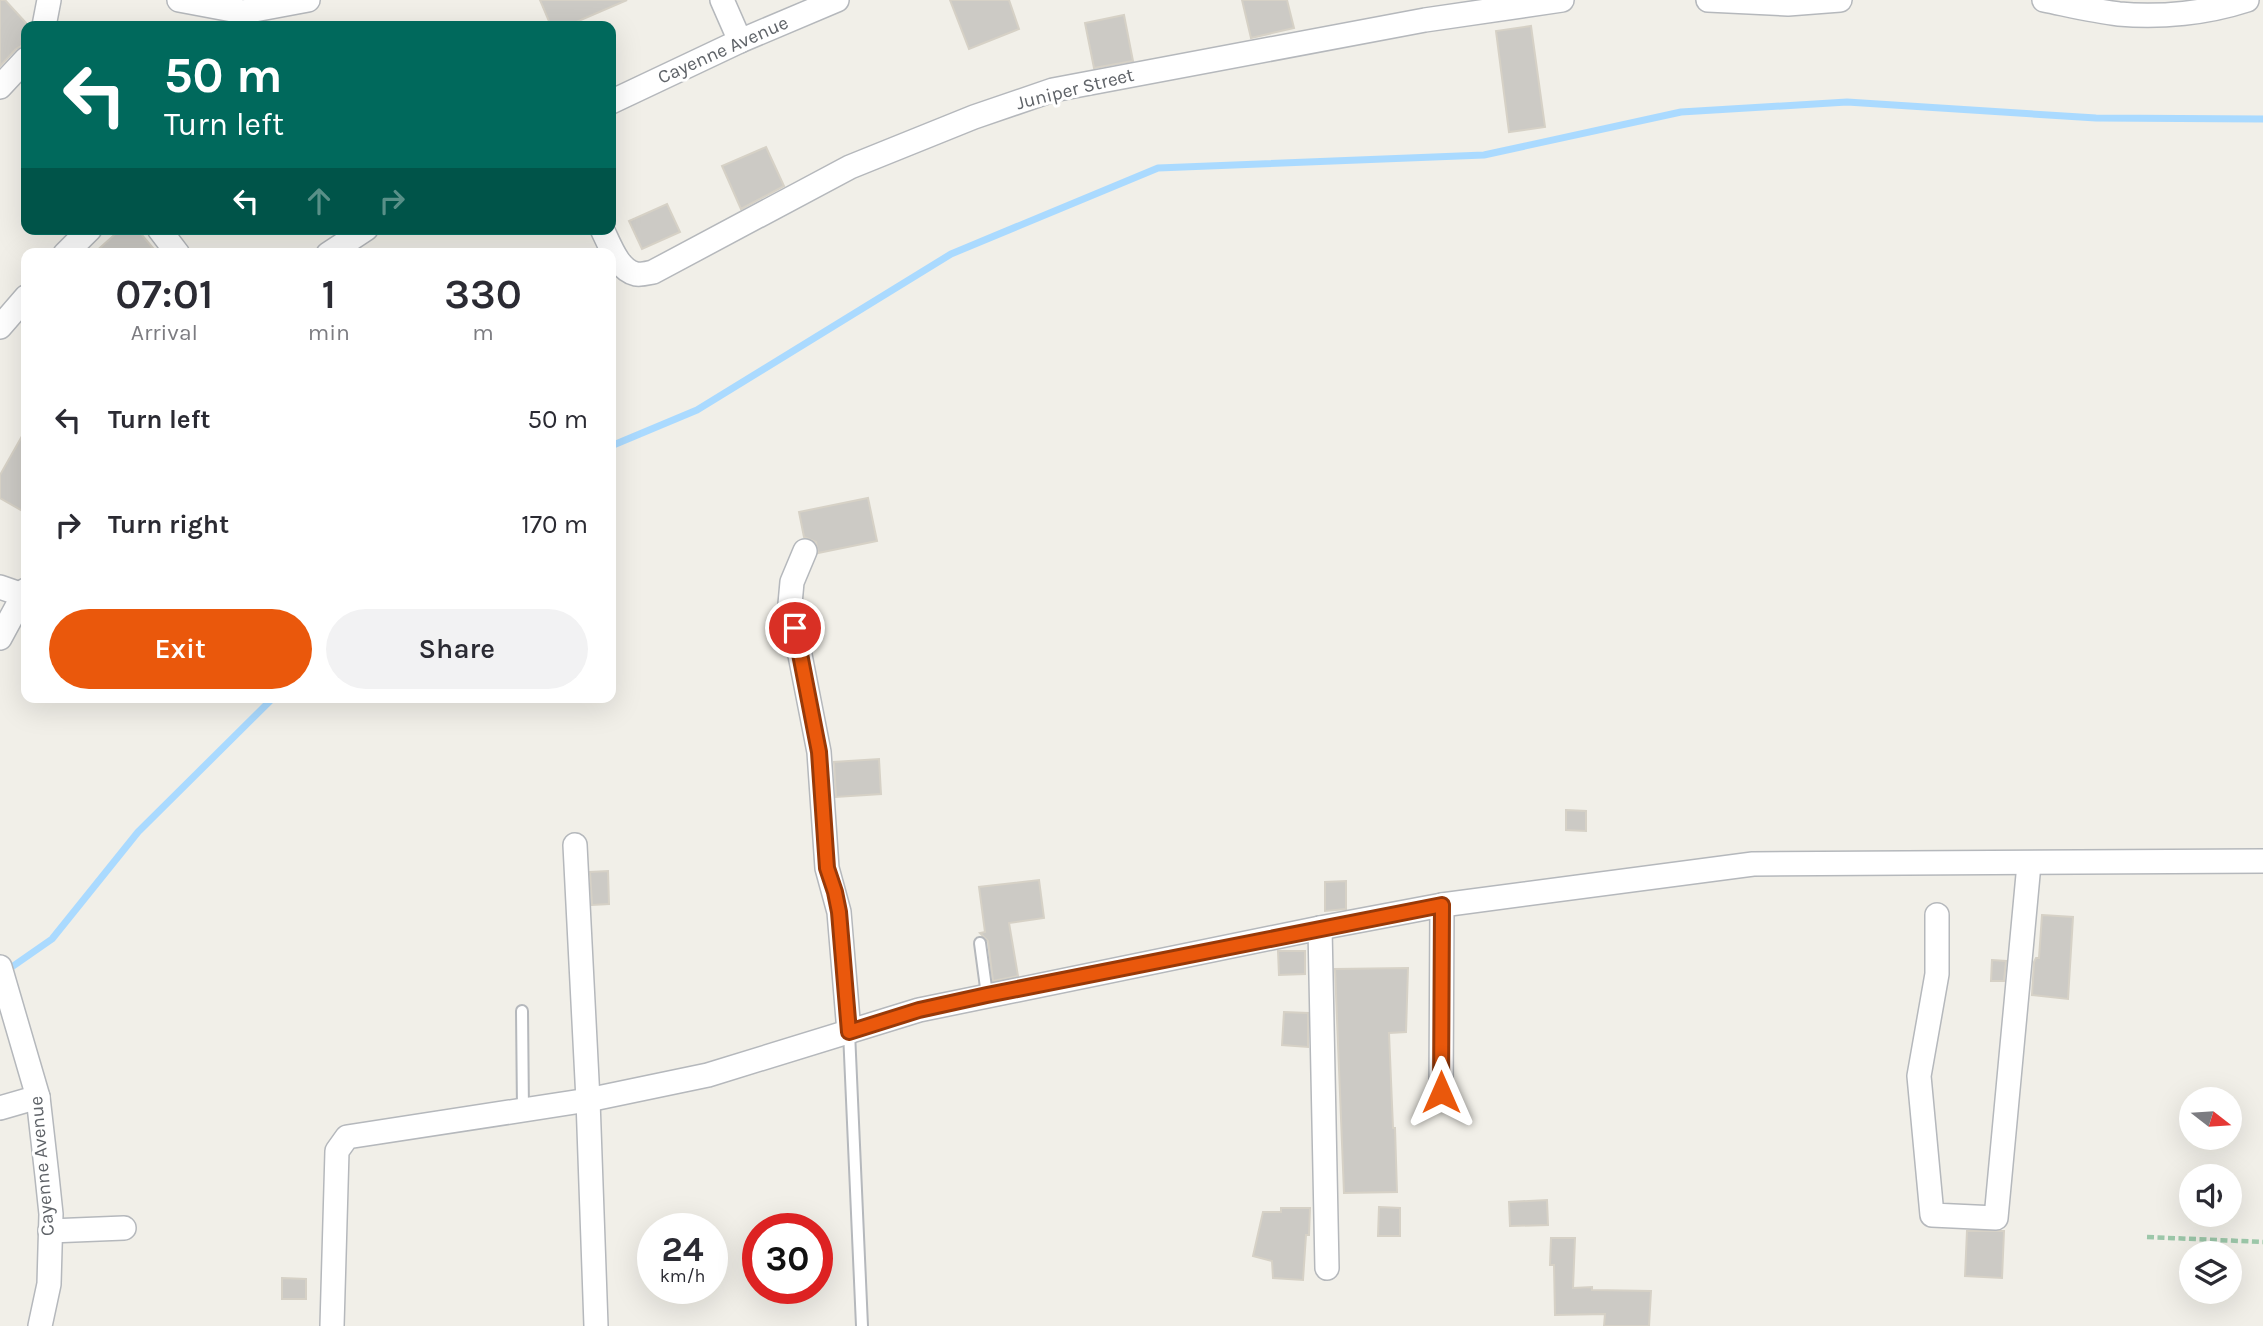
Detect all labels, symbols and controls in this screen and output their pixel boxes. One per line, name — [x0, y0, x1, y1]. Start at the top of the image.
street label: Cayenne Avenue — [654, 11, 792, 89]
text: 50 m — [164, 47, 282, 104]
icon: left — [49, 49, 140, 140]
street label: Juniper Street — [1014, 64, 1136, 114]
text: Turn left — [164, 106, 284, 143]
icon: left — [227, 182, 265, 220]
icon: ahead — [300, 182, 338, 220]
icon: right — [373, 182, 411, 220]
text: 07:01 — [115, 269, 214, 319]
text: 1 — [321, 269, 336, 319]
text: 330 — [444, 269, 522, 319]
text: Arrival — [131, 319, 198, 346]
text: min — [308, 319, 350, 346]
text: m — [472, 319, 494, 346]
icon: left — [49, 401, 87, 439]
text: Turn left — [108, 404, 210, 435]
text: 50 m — [527, 404, 588, 435]
icon: right — [49, 506, 87, 544]
text: Turn right — [108, 509, 229, 540]
text: 170 m — [521, 509, 588, 540]
pin — [765, 598, 825, 658]
button: Exit — [49, 609, 312, 689]
button: Share — [326, 609, 588, 689]
icon: arrive — [776, 609, 814, 647]
position arrow — [1404, 1055, 1478, 1129]
north arrow — [2179, 1087, 2242, 1150]
map controls — [2179, 1087, 2242, 1304]
street label: Cayenne Avenue — [25, 1095, 59, 1237]
button: sound — [2179, 1164, 2242, 1227]
speed limit sign: 30 — [742, 1213, 833, 1304]
text: 24 — [662, 1229, 704, 1270]
button: layers — [2179, 1241, 2242, 1304]
text: km/h — [660, 1265, 705, 1287]

